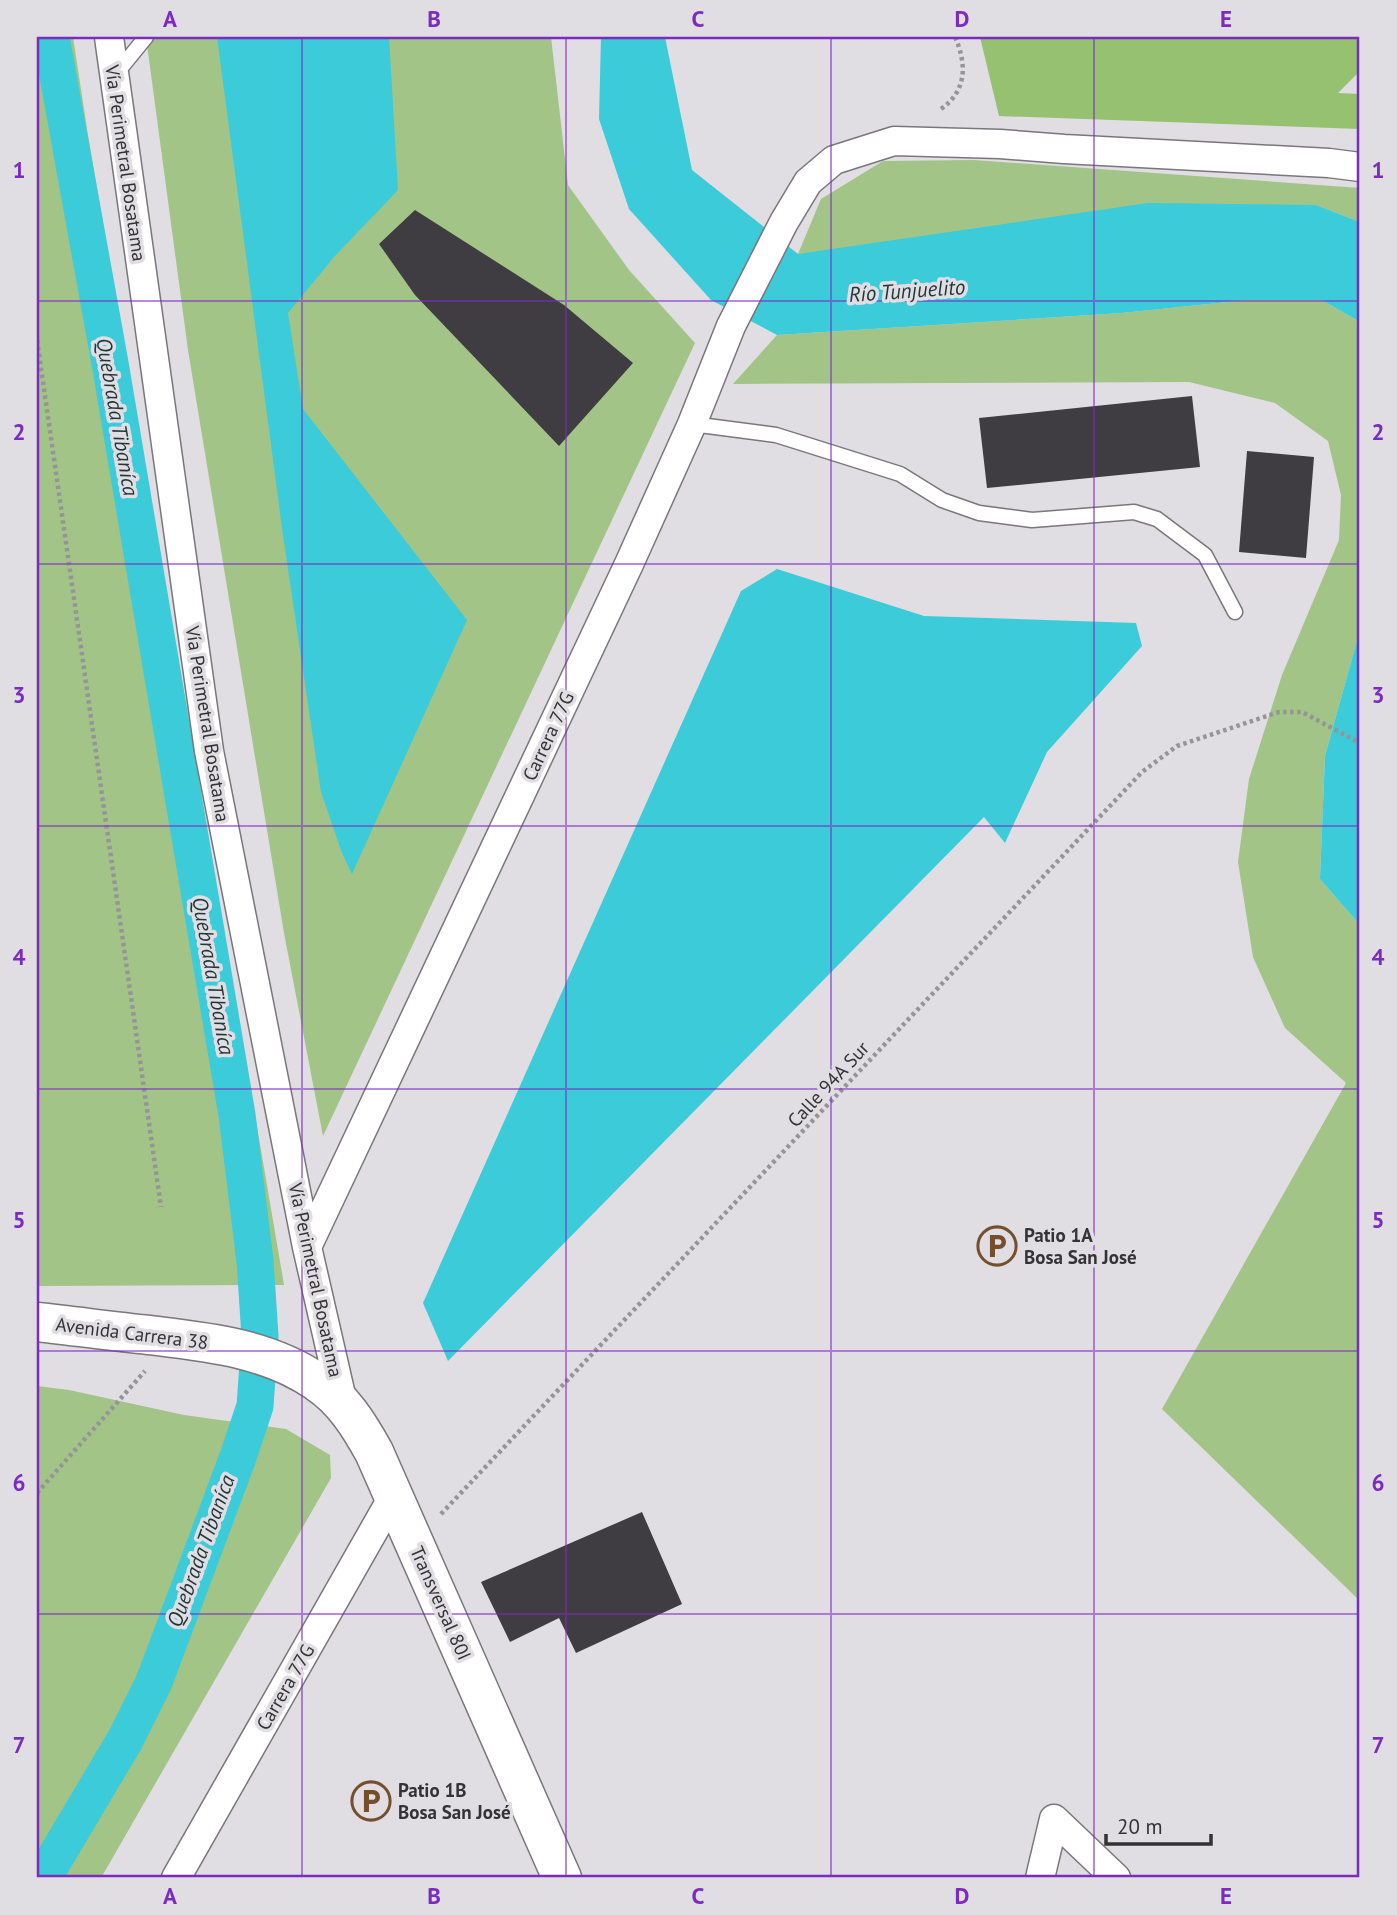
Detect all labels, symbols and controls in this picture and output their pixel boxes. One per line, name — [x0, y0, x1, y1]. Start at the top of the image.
text: A — [163, 4, 177, 33]
text: B — [427, 4, 441, 33]
text: C — [692, 4, 705, 33]
text: D — [955, 4, 969, 33]
text: E — [1220, 4, 1232, 33]
street label: Vía Perimetral Bosatama — [100, 62, 152, 263]
text: 1 — [12, 155, 26, 184]
text: 1 — [1371, 155, 1385, 184]
water label: Río Tunjuelito — [848, 273, 966, 308]
water label: Quebrada Tibaníca — [90, 336, 145, 499]
text: 2 — [12, 417, 26, 446]
text: 2 — [1371, 417, 1385, 446]
street label: Vía Perimetral Bosatama — [180, 623, 235, 824]
text: 3 — [12, 680, 26, 709]
text: 3 — [1371, 680, 1385, 709]
street label: Carrera 77G — [517, 688, 579, 784]
water label: Quebrada Tibaníca — [186, 895, 241, 1058]
text: 4 — [12, 942, 26, 971]
text: 4 — [1371, 942, 1385, 971]
street label: Calle 94A Sur — [782, 1036, 874, 1132]
street label: Vía Perimetral Bosatama — [283, 1180, 348, 1379]
text: 5 — [12, 1205, 26, 1234]
text: 5 — [1371, 1205, 1385, 1234]
place label: Patio 1A Bosa San José — [1024, 1223, 1137, 1269]
parking icon: Patio 1A Bosa San José — [976, 1225, 1018, 1267]
street label: Avenida Carrera 38 — [54, 1312, 210, 1354]
text: 6 — [12, 1468, 26, 1497]
text: 6 — [1371, 1468, 1385, 1497]
water label: Quebrada Tibaníca — [160, 1470, 241, 1631]
street label: Transversal 80I — [405, 1542, 477, 1664]
street label: Carrera 77G — [251, 1640, 319, 1734]
text: 7 — [12, 1730, 26, 1759]
text: 7 — [1371, 1730, 1385, 1759]
place label: Patio 1B Bosa San José — [398, 1778, 511, 1824]
parking icon: Patio 1B Bosa San José — [350, 1780, 392, 1822]
scale bar — [1106, 1803, 1212, 1847]
text: 20 m — [1117, 1813, 1163, 1840]
text: A — [163, 1881, 177, 1910]
text: B — [427, 1881, 441, 1910]
text: C — [692, 1881, 705, 1910]
text: D — [955, 1881, 969, 1910]
text: E — [1220, 1881, 1232, 1910]

